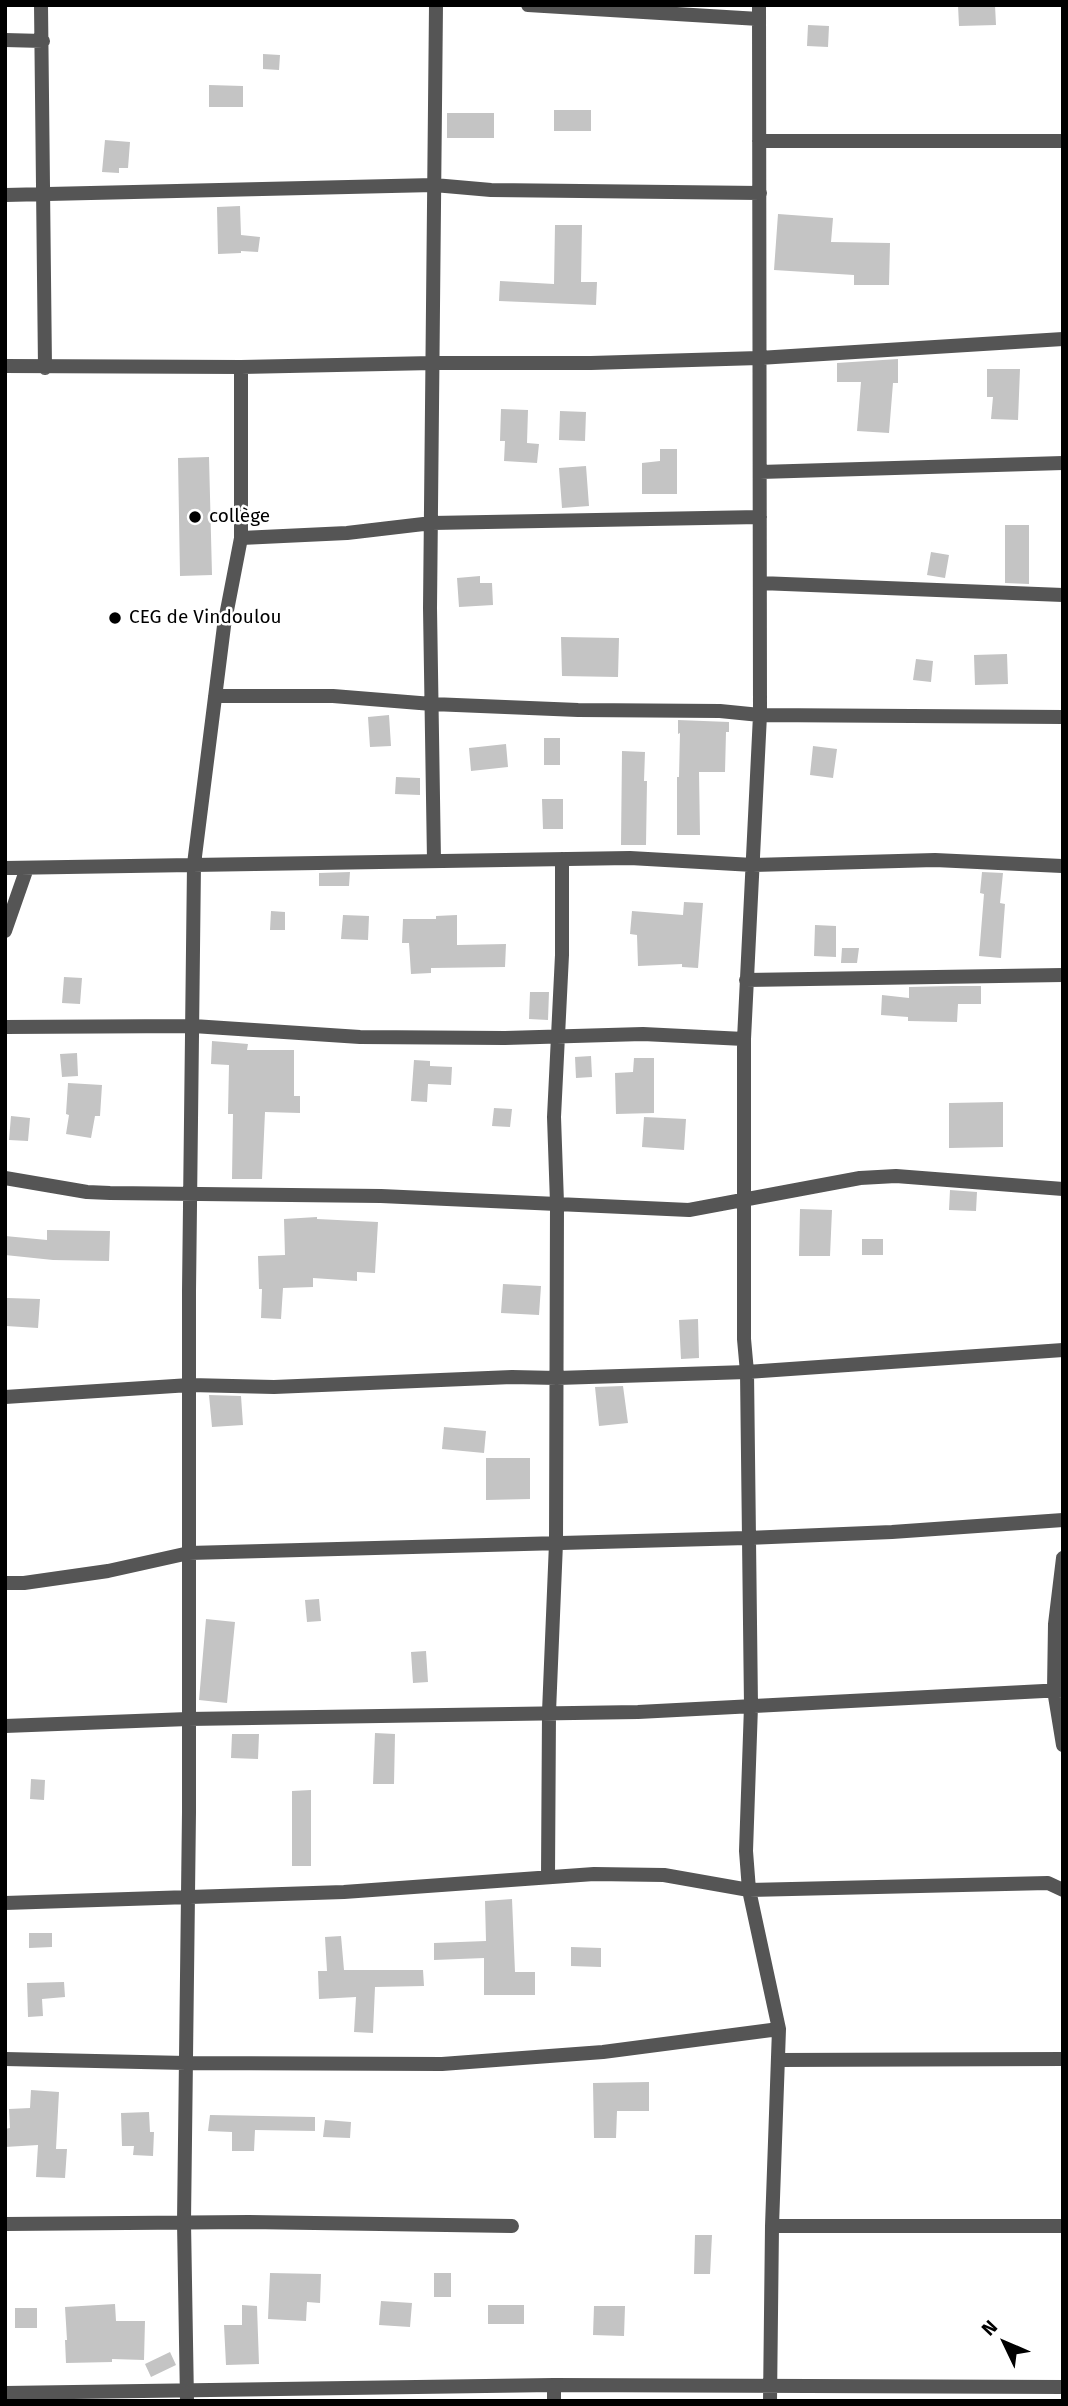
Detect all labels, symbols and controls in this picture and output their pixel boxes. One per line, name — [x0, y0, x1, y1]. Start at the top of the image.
place label: collège — [209, 506, 270, 528]
marker: collège — [187, 509, 203, 525]
place label: CEG de Vindoulou — [129, 607, 282, 629]
marker: CEG de Vindoulou — [107, 610, 123, 626]
north arrow — [970, 2308, 1040, 2378]
text: N — [977, 2316, 1002, 2341]

